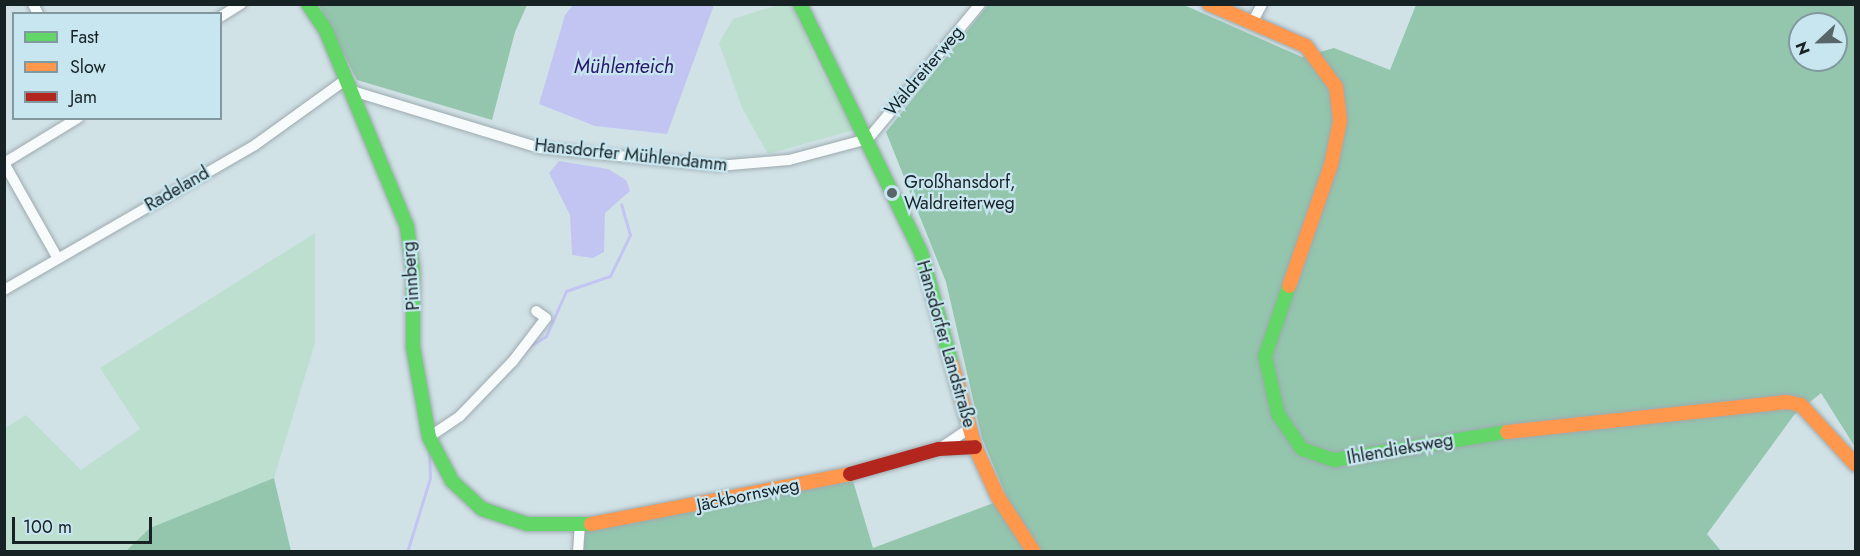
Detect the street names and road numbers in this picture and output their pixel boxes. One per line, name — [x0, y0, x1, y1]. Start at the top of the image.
street label: Waldreiterweg — [880, 22, 968, 120]
street label: Hansdorfer Mühlendamm — [533, 134, 729, 176]
street label: Radeland — [141, 162, 213, 216]
street label: Pinnberg — [398, 241, 424, 311]
street label: Hansdorfer Landstraße — [912, 258, 980, 430]
street label: Ihlendieksweg — [1345, 429, 1455, 469]
street label: Jäckbornsweg — [695, 474, 801, 516]

